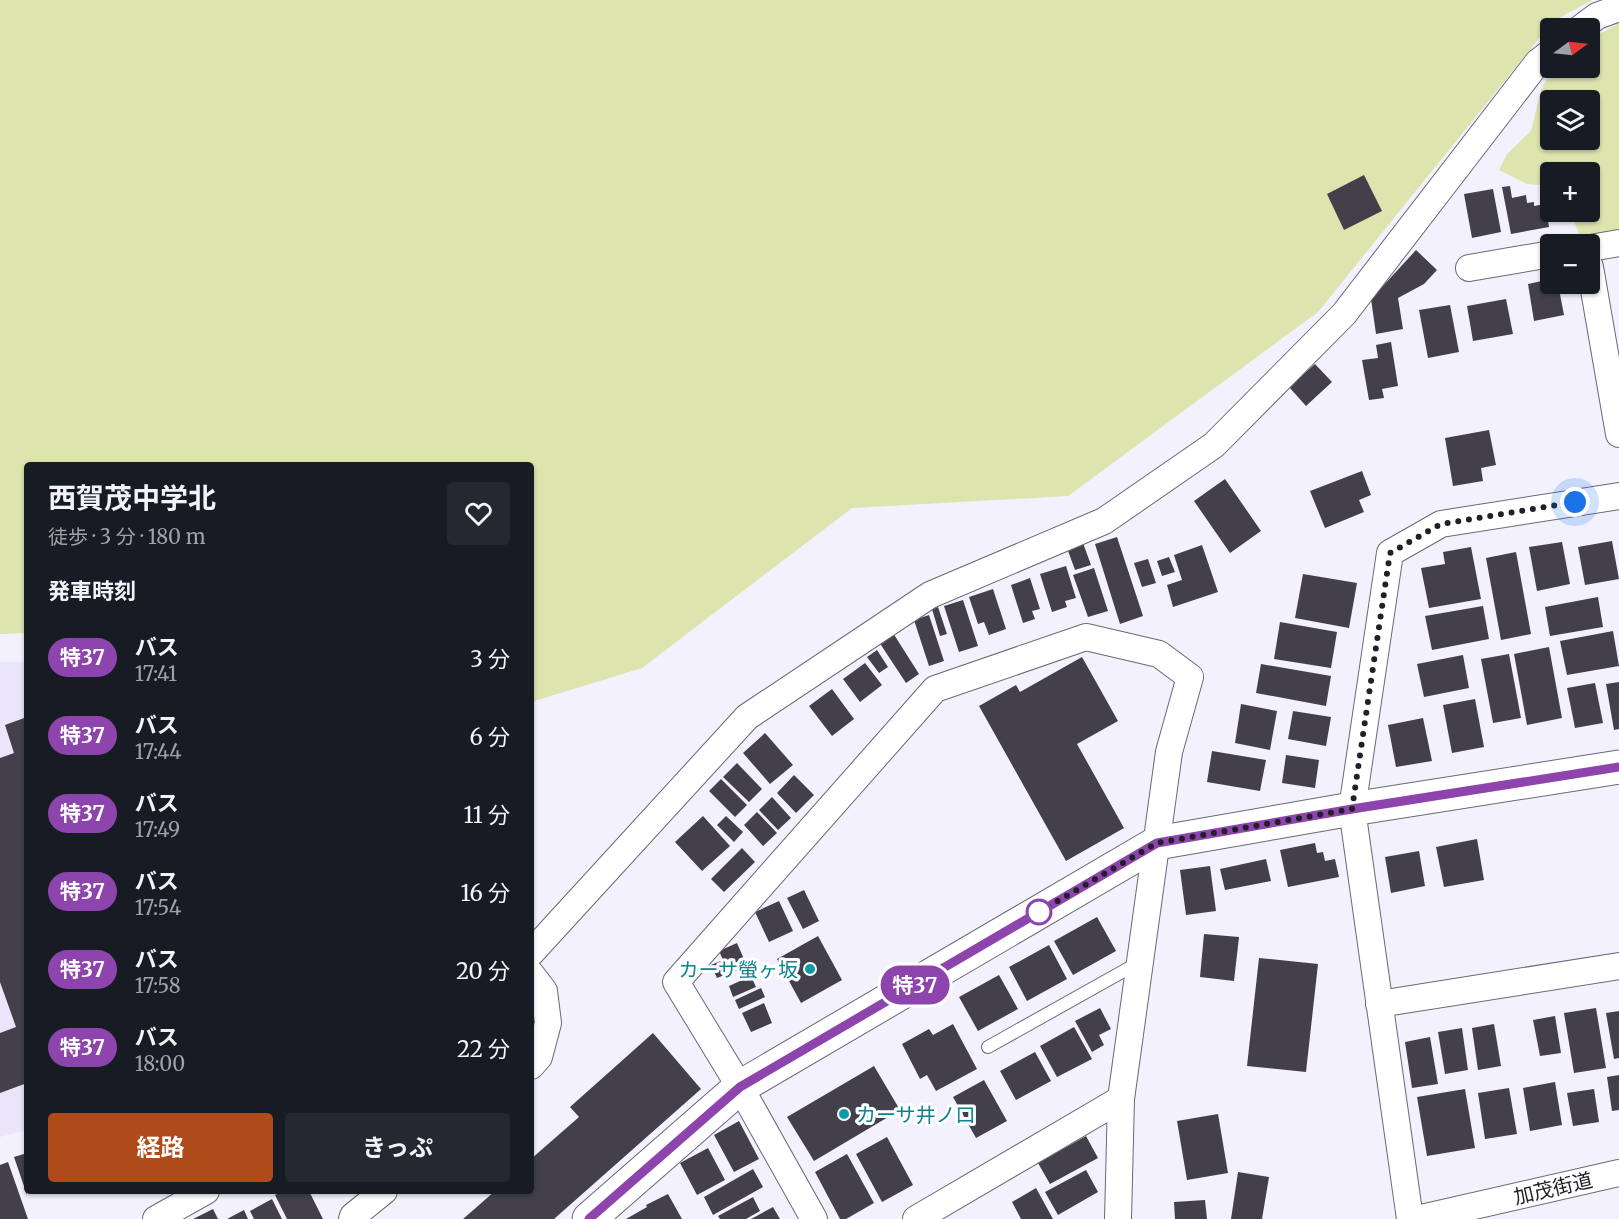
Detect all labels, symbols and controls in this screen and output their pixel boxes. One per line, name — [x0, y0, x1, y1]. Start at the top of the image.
north arrow — [1540, 18, 1600, 78]
map controls — [1540, 18, 1600, 294]
button: layers — [1540, 90, 1600, 150]
button: + — [1540, 162, 1600, 222]
button: − — [1540, 234, 1600, 294]
text: 西賀茂中学北 — [48, 480, 216, 516]
button: heart — [447, 482, 510, 545]
your location — [1560, 487, 1590, 517]
text: 徒歩 · 3 分 · 180 m — [48, 524, 206, 549]
text: 発車時刻 — [48, 577, 136, 605]
text: バス — [135, 633, 179, 661]
text: 特37 — [60, 644, 105, 671]
text: 3 分 — [470, 645, 510, 673]
text: 17:41 — [135, 661, 177, 686]
text: バス — [135, 711, 179, 739]
text: 特37 — [60, 722, 105, 749]
text: 6 分 — [469, 723, 510, 751]
text: 17:44 — [135, 739, 182, 764]
text: バス — [135, 789, 179, 817]
text: 特37 — [60, 800, 105, 827]
text: 11 分 — [464, 801, 510, 829]
text: 17:49 — [135, 817, 180, 842]
text: バス — [135, 867, 179, 895]
text: 特37 — [60, 878, 105, 905]
text: 16 分 — [460, 879, 510, 907]
text: 17:54 — [135, 895, 181, 920]
unlabelled marker — [1026, 899, 1052, 925]
text: バス — [135, 945, 179, 973]
text: 特37 — [60, 956, 105, 983]
text: 20 分 — [456, 957, 510, 985]
place label: カーサ螢ヶ坂 — [678, 957, 798, 982]
marker: カーサ螢ヶ坂 — [803, 962, 817, 976]
line badge: 特37 — [880, 966, 950, 1004]
text: 特37 — [893, 972, 937, 999]
text: 17:58 — [135, 973, 181, 998]
text: バス — [135, 1023, 179, 1051]
text: 特37 — [60, 1034, 105, 1061]
text: 22 分 — [457, 1035, 510, 1063]
text: 18:00 — [135, 1051, 185, 1076]
place label: カーサ井ノ口 — [856, 1102, 976, 1127]
marker: カーサ井ノ口 — [837, 1107, 851, 1121]
button: 経路 — [48, 1113, 273, 1182]
button: きっぷ — [285, 1113, 510, 1182]
street label: 加茂街道 — [1511, 1167, 1595, 1209]

